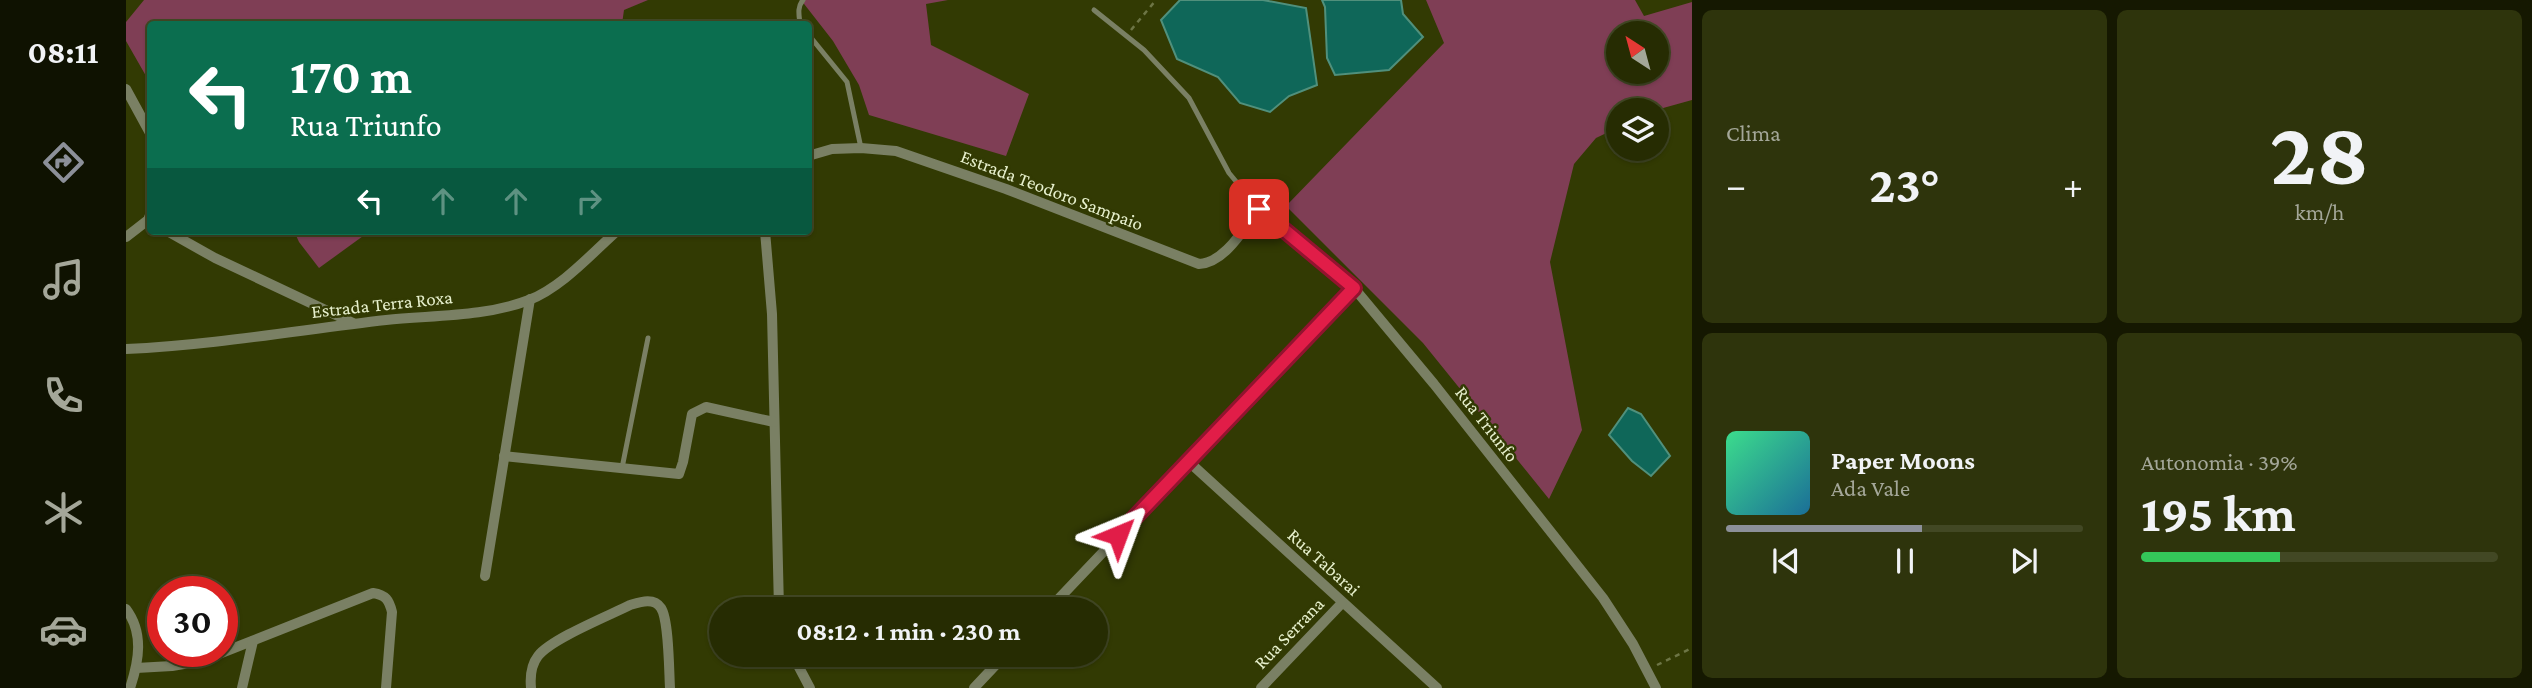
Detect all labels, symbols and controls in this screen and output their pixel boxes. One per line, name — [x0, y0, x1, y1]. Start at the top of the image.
north arrow — [1606, 21, 1670, 84]
map controls — [1606, 21, 1669, 161]
text: 08:11 — [28, 34, 98, 70]
icon: left — [175, 49, 266, 140]
text: 170 m — [290, 49, 412, 104]
button: layers — [1606, 98, 1669, 161]
text: 28 — [2270, 102, 2369, 204]
text: Rua Triunfo — [290, 107, 442, 143]
text: Clima — [1726, 120, 1781, 146]
icon: directions — [39, 138, 88, 187]
street label: Estrada Teodoro Sampaio — [958, 145, 1146, 235]
text: 23° — [1869, 155, 1940, 213]
text: − — [1726, 164, 1746, 206]
text: + — [2063, 164, 2083, 206]
pin — [1229, 179, 1289, 239]
icon: left — [351, 182, 389, 220]
icon: ahead — [424, 182, 462, 220]
icon: ahead — [497, 182, 535, 220]
icon: right — [570, 182, 608, 220]
icon: arrive — [1240, 190, 1278, 228]
text: km/h — [2295, 199, 2344, 225]
icon: music — [39, 255, 88, 304]
street label: Estrada Terra Roxa — [310, 286, 454, 322]
icon: phone — [39, 371, 88, 420]
street label: Rua Triunfo — [1451, 382, 1523, 466]
text: Paper Moons — [1831, 446, 1975, 475]
text: Autonomia · 39% — [2141, 449, 2297, 475]
text: Ada Vale — [1831, 475, 1910, 501]
text: 195 km — [2141, 484, 2296, 542]
icon: climate — [39, 488, 88, 537]
position arrow — [1081, 498, 1155, 572]
street label: Rua Tabarai — [1284, 524, 1364, 600]
icon: previous — [1767, 542, 1805, 580]
icon: pause — [1886, 542, 1924, 580]
icon: next — [2005, 542, 2043, 580]
speed limit sign: 30 — [147, 576, 238, 667]
street label: Rua Serrana — [1250, 593, 1328, 673]
icon: car — [39, 605, 88, 654]
text: 08:12 · 1 min · 230 m — [796, 617, 1021, 646]

